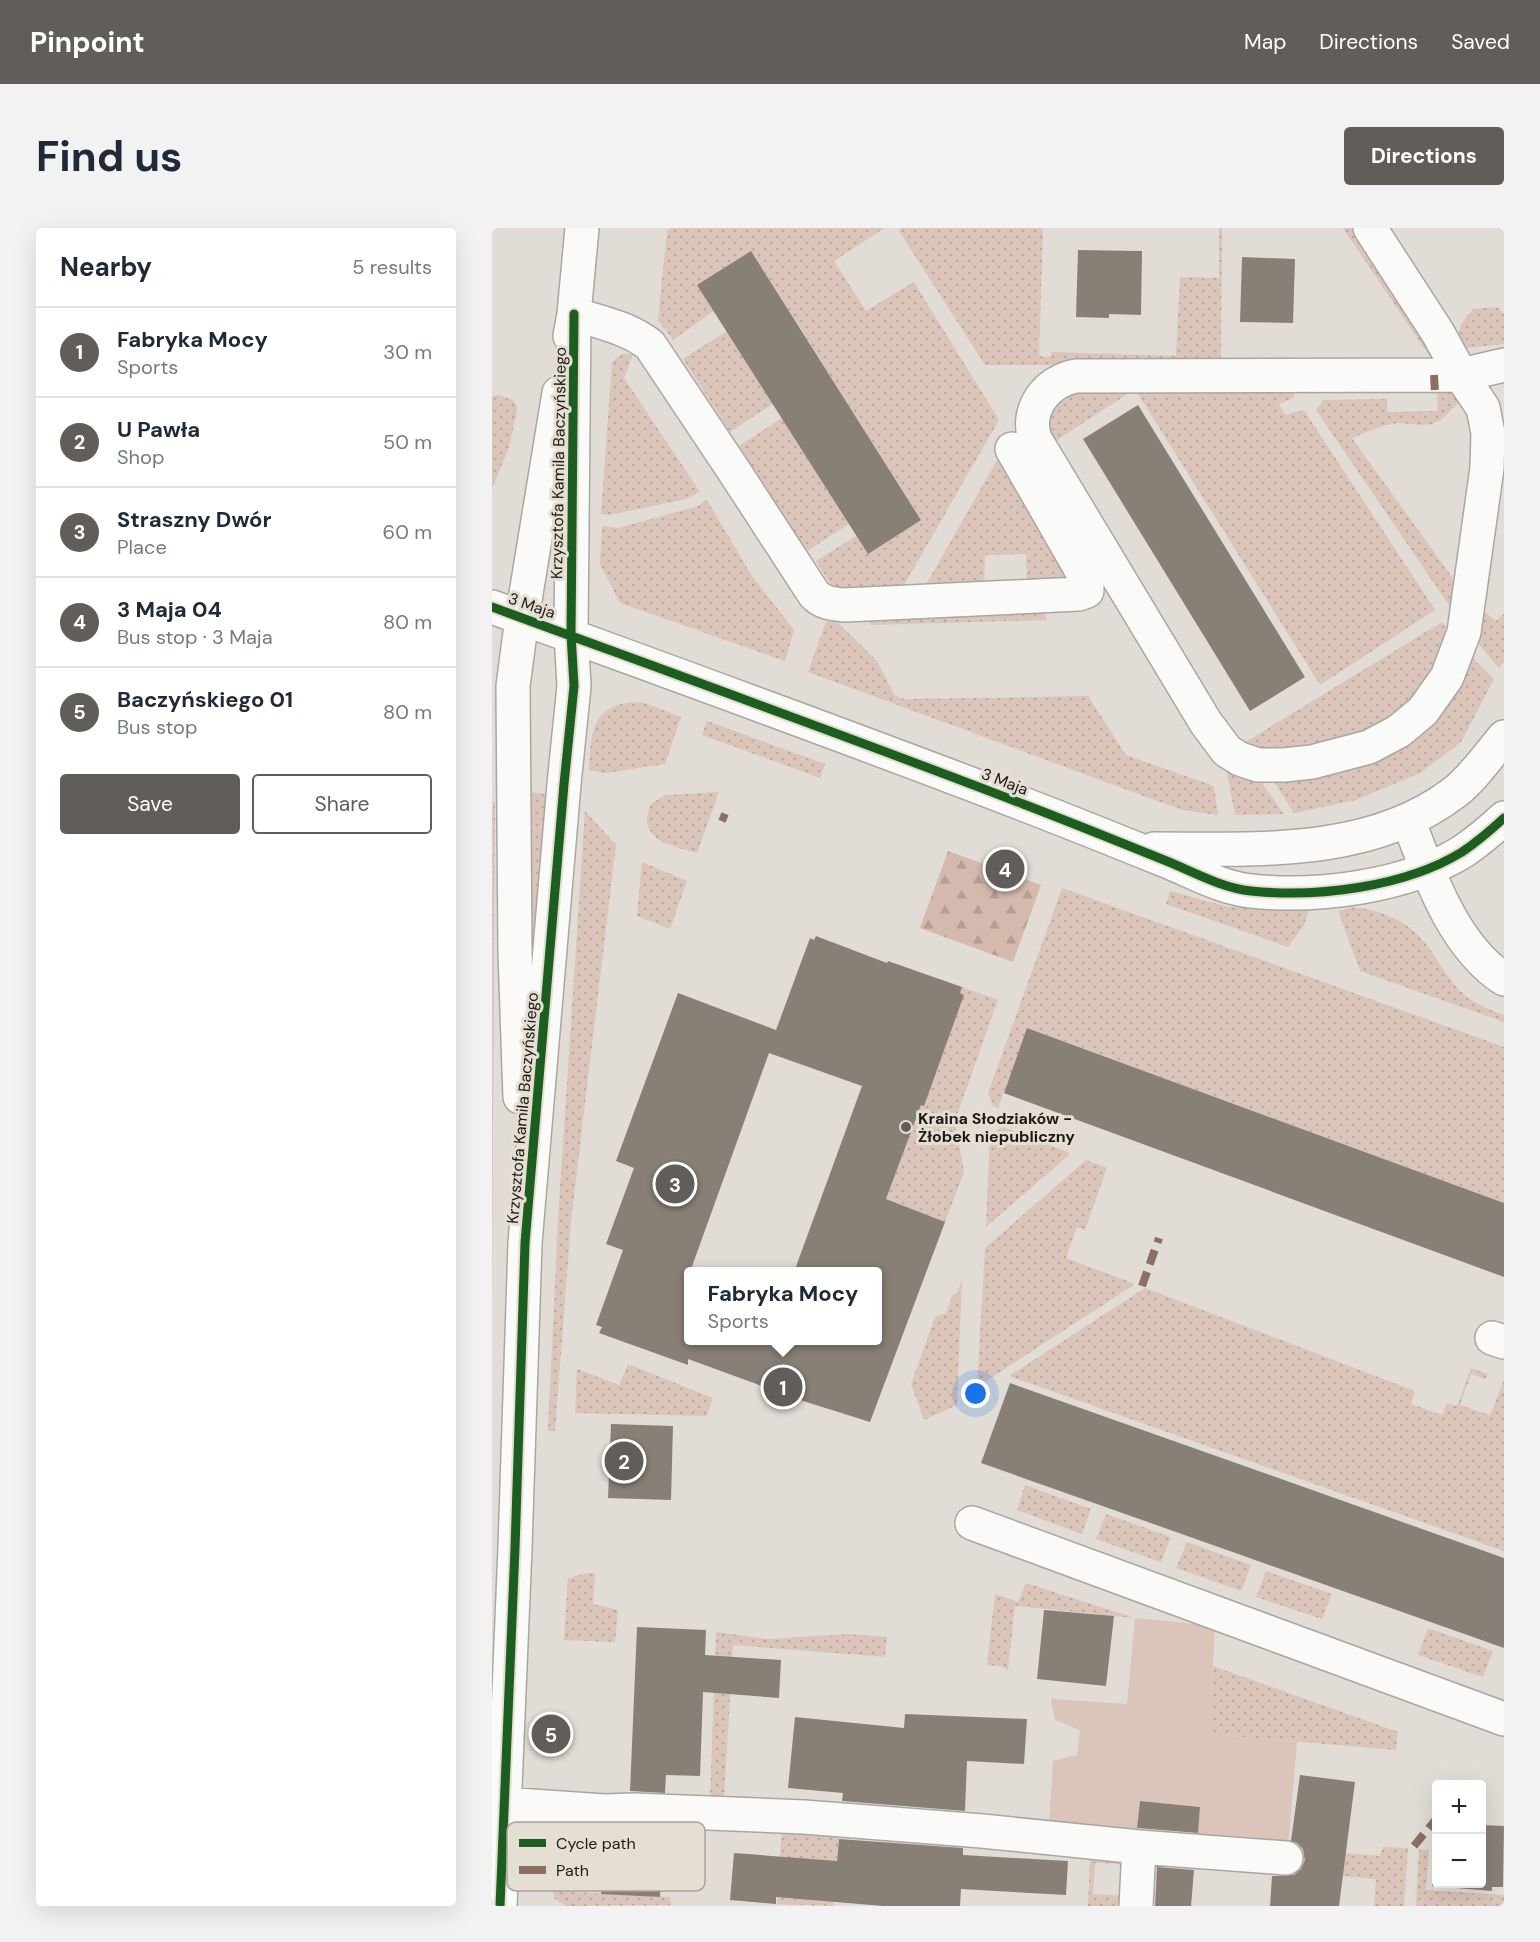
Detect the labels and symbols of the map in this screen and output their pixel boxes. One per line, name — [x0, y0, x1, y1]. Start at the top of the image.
street label: Krzysztofa Kamila Baczyńskiego — [546, 347, 571, 579]
street label: 3 Maja — [506, 588, 558, 623]
street label: 3 Maja — [978, 763, 1031, 800]
pin: 4 — [986, 846, 1024, 892]
street label: Krzysztofa Kamila Baczyńskiego — [502, 991, 543, 1225]
place label: Kraina Słodziaków - Żłobek niepubliczny — [918, 1108, 1075, 1147]
marker: Kraina Słodziaków - Żłobek niepubliczny — [899, 1120, 913, 1134]
pin: 3 — [656, 1162, 694, 1206]
pin: 1 — [764, 1364, 802, 1410]
your location — [961, 1379, 990, 1408]
pin: 2 — [604, 1438, 644, 1484]
pin: 5 — [532, 1712, 570, 1756]
legend — [507, 1822, 705, 1891]
text: Cycle path — [556, 1833, 636, 1854]
text: Path — [556, 1860, 589, 1881]

